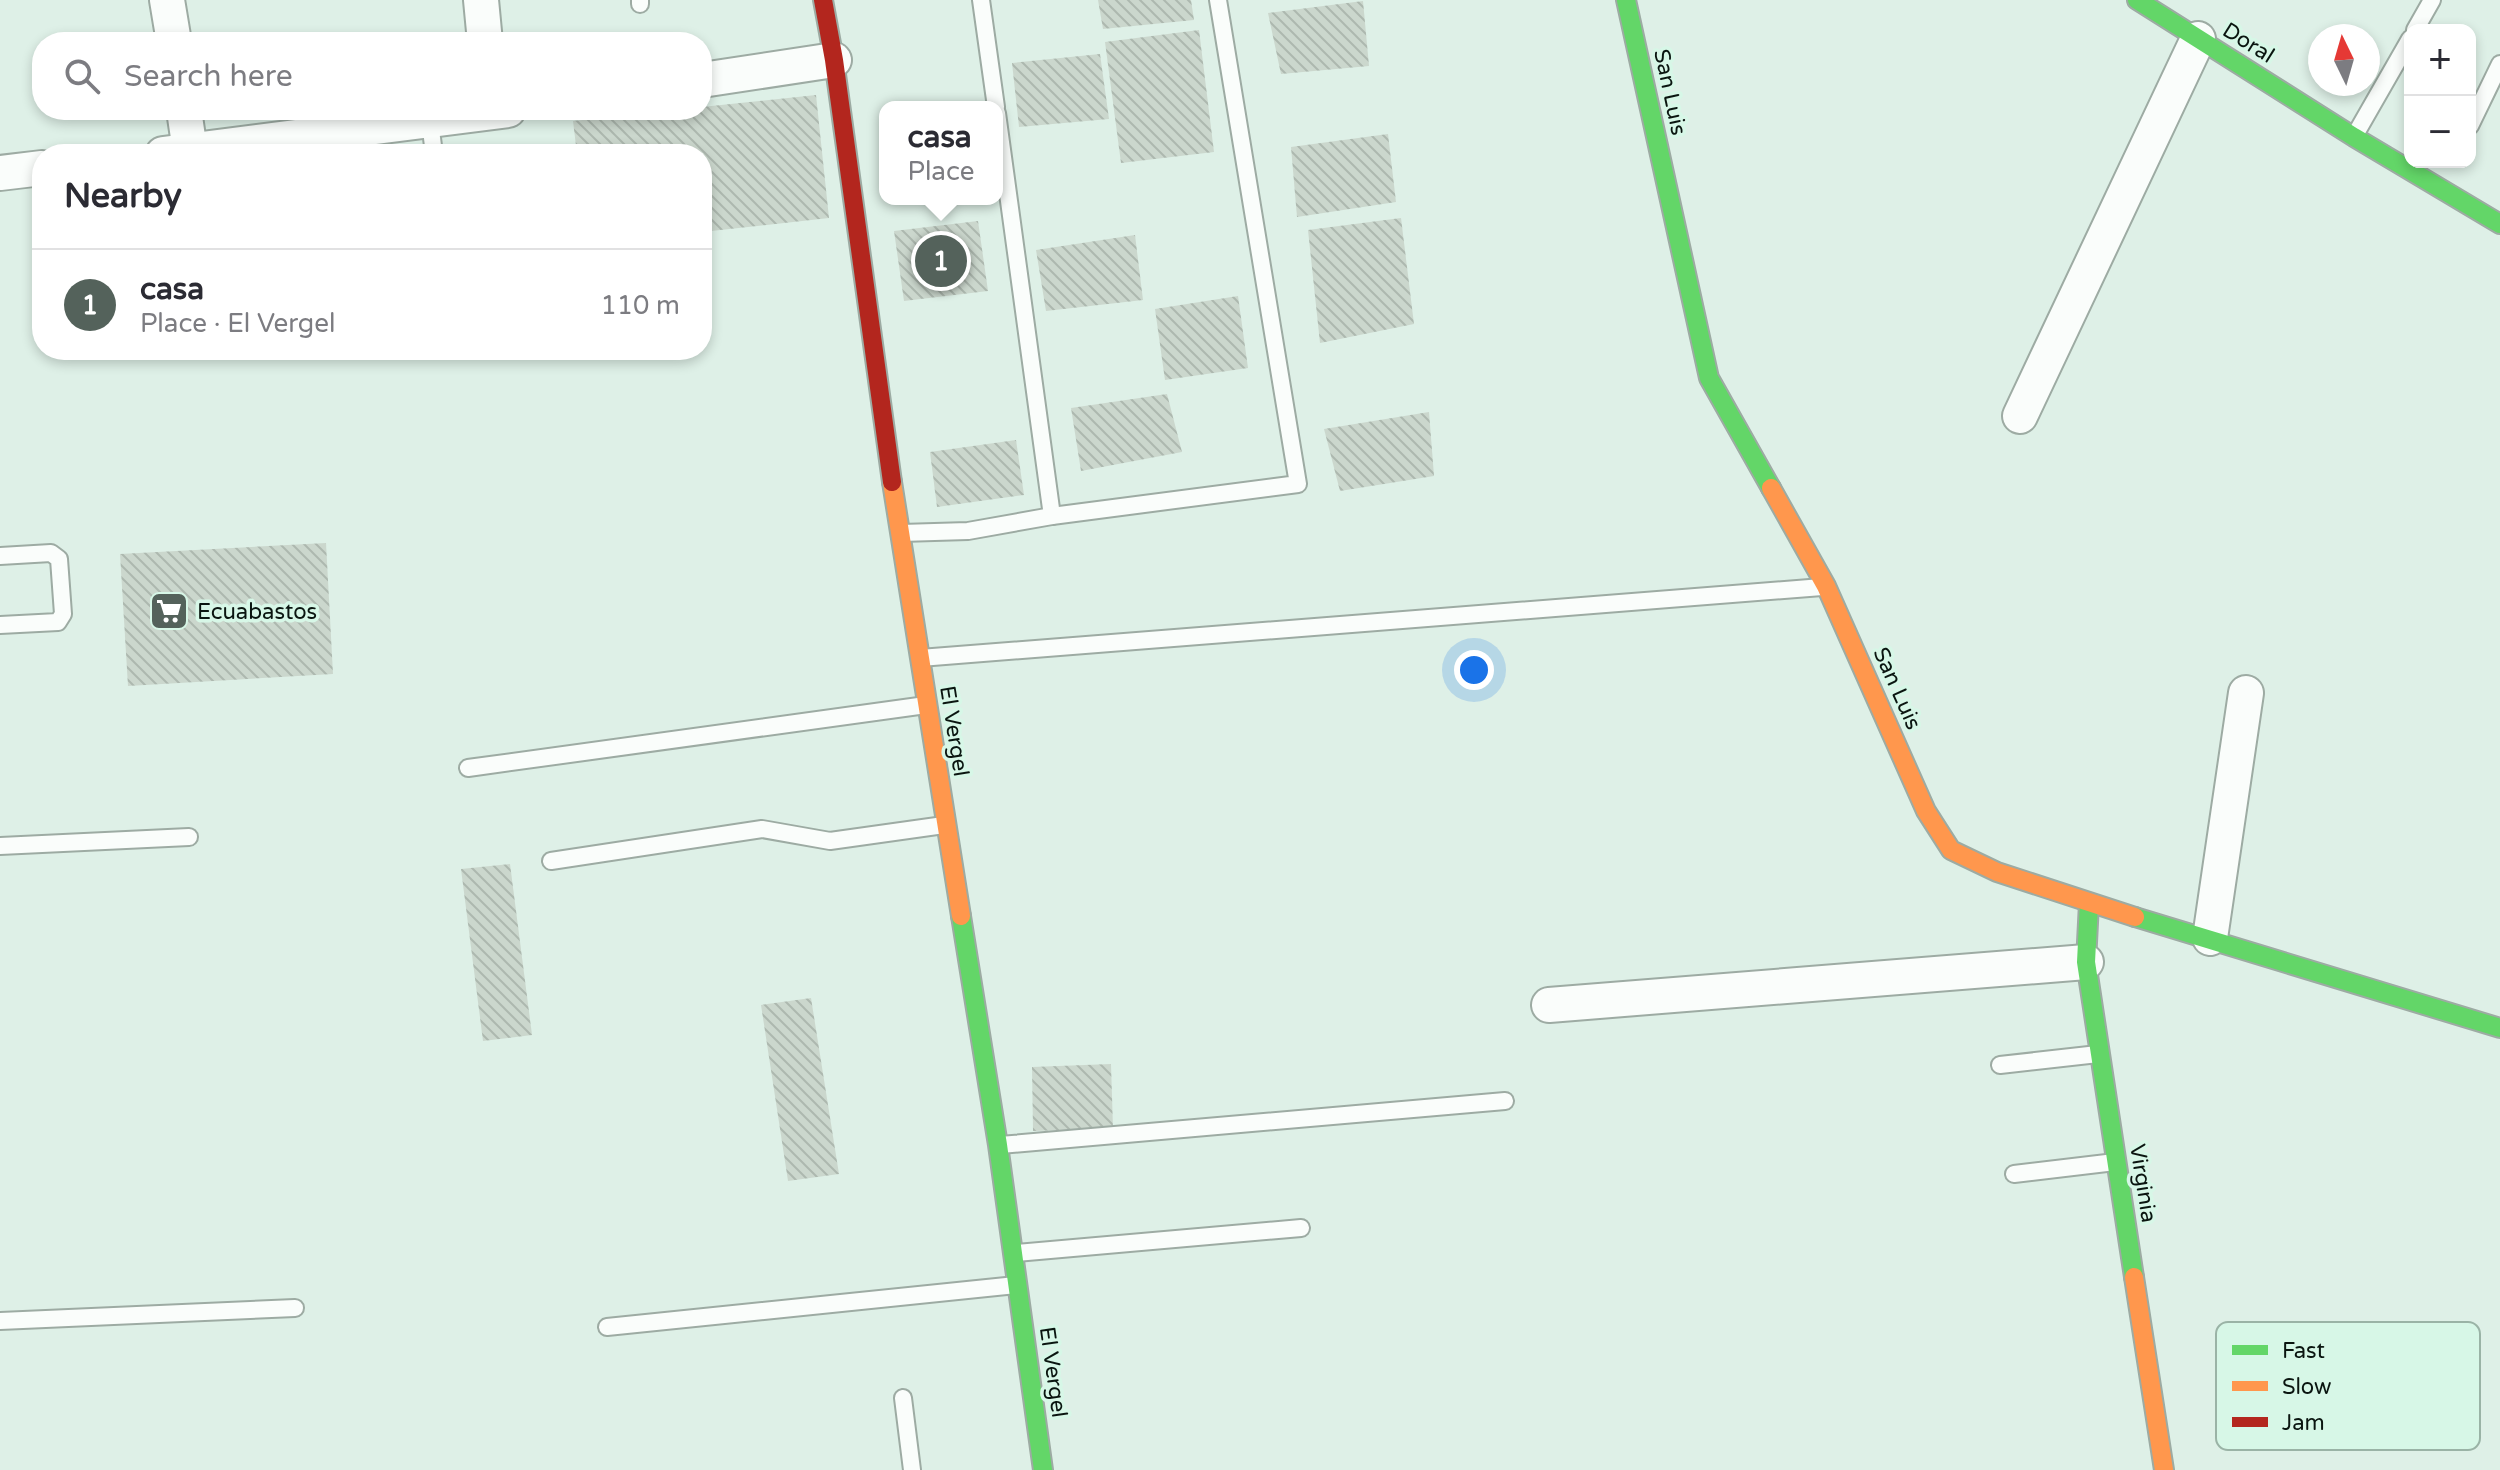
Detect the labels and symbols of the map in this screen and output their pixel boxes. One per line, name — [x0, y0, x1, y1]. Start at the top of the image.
street label: Doral — [2218, 17, 2279, 69]
north arrow — [2308, 24, 2380, 96]
street label: San Luis — [1648, 47, 1692, 138]
pin: 1 — [915, 231, 967, 291]
supermarket icon: Ecuabastos — [148, 590, 190, 632]
place label: Ecuabastos — [197, 599, 317, 625]
street label: San Luis — [1867, 643, 1927, 734]
your location — [1454, 650, 1494, 690]
street label: El Vergel — [934, 684, 974, 778]
street label: Virginia — [2124, 1142, 2162, 1224]
legend — [2216, 1322, 2480, 1450]
street label: El Vergel — [1034, 1325, 1072, 1419]
text: Fast — [2282, 1338, 2325, 1364]
text: Slow — [2282, 1374, 2332, 1400]
text: Jam — [2282, 1410, 2325, 1436]

